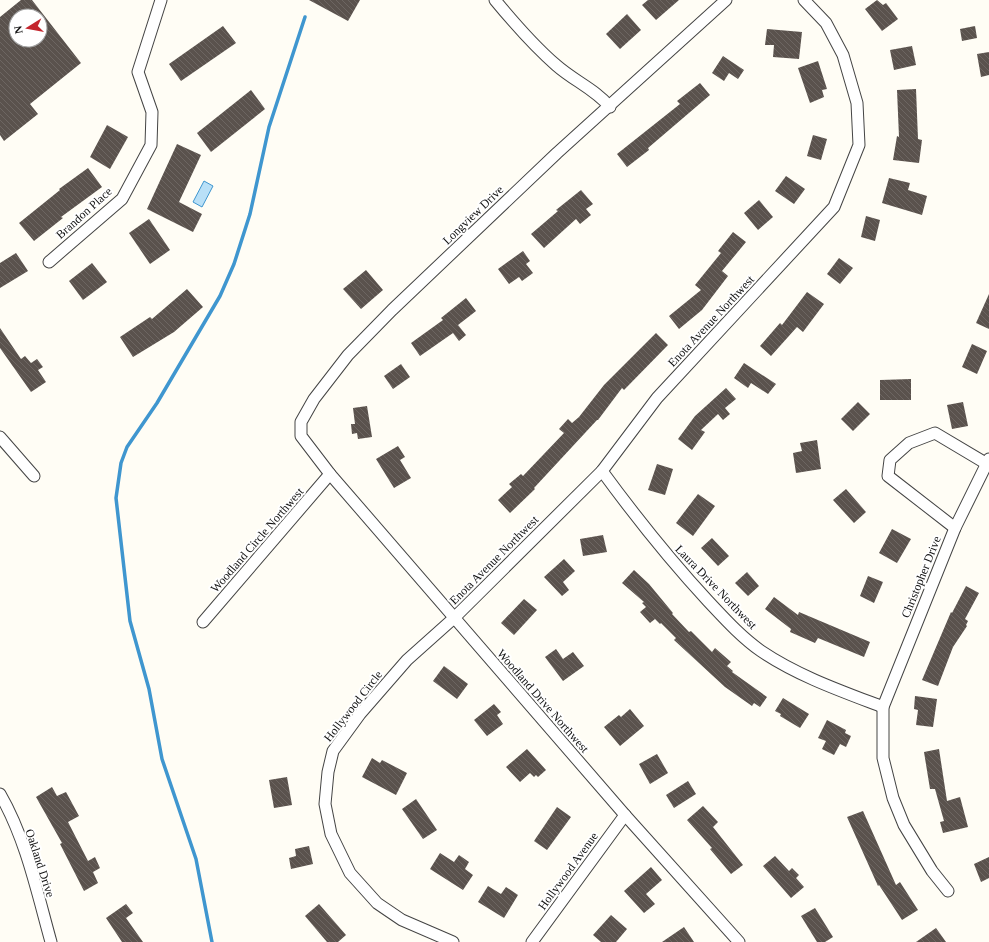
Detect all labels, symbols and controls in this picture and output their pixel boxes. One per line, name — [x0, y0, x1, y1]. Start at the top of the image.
north arrow — [8, 8, 48, 48]
text: N — [12, 25, 25, 35]
street label: Longview Drive — [440, 183, 506, 247]
street label: Brandon Place — [53, 184, 115, 242]
street label: Enota Avenue Northwest — [665, 272, 757, 370]
street label: Woodland Circle Northwest — [208, 484, 307, 595]
street label: Enota Avenue Northwest — [447, 512, 542, 607]
street label: Christopher Drive — [898, 534, 944, 620]
street label: Laura Drive Northwest — [672, 542, 760, 632]
street label: Woodland Drive Northwest — [494, 646, 592, 756]
street label: Hollywood Circle — [321, 668, 385, 744]
street label: Oakland Drive — [22, 827, 58, 899]
street label: Hollywood Avenue — [535, 829, 601, 913]

